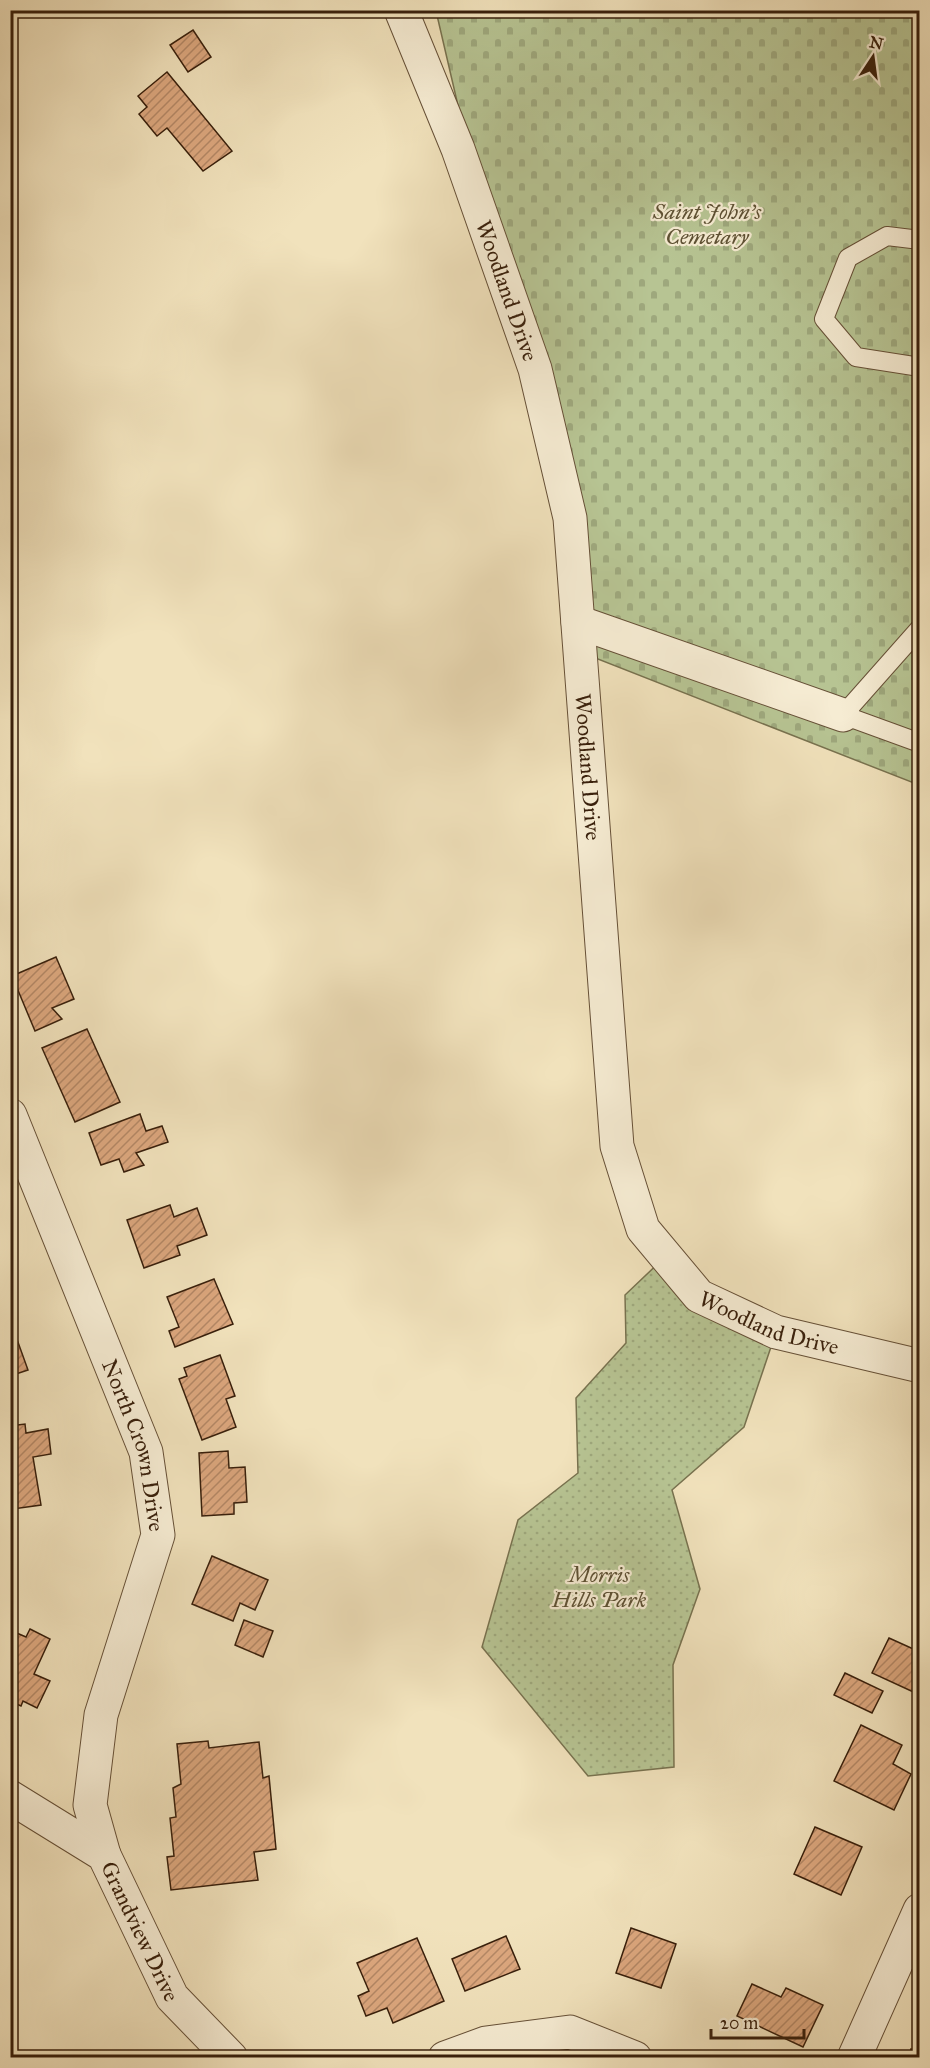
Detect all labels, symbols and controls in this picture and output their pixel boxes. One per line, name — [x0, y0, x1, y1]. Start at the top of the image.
north arrow — [843, 27, 903, 87]
text: N — [868, 32, 885, 54]
park label: Saint John's Cemetary — [652, 198, 762, 250]
street label: Woodland Drive — [470, 216, 544, 365]
street label: Woodland Drive — [569, 692, 607, 841]
street label: Woodland Drive — [695, 1285, 842, 1360]
street label: North Crown Drive — [96, 1356, 170, 1533]
park label: Morris Hills Park — [551, 1561, 646, 1613]
street label: Grandview Drive — [95, 1857, 185, 2006]
scale bar — [711, 2002, 804, 2040]
text: 20 m — [720, 2012, 758, 2034]

